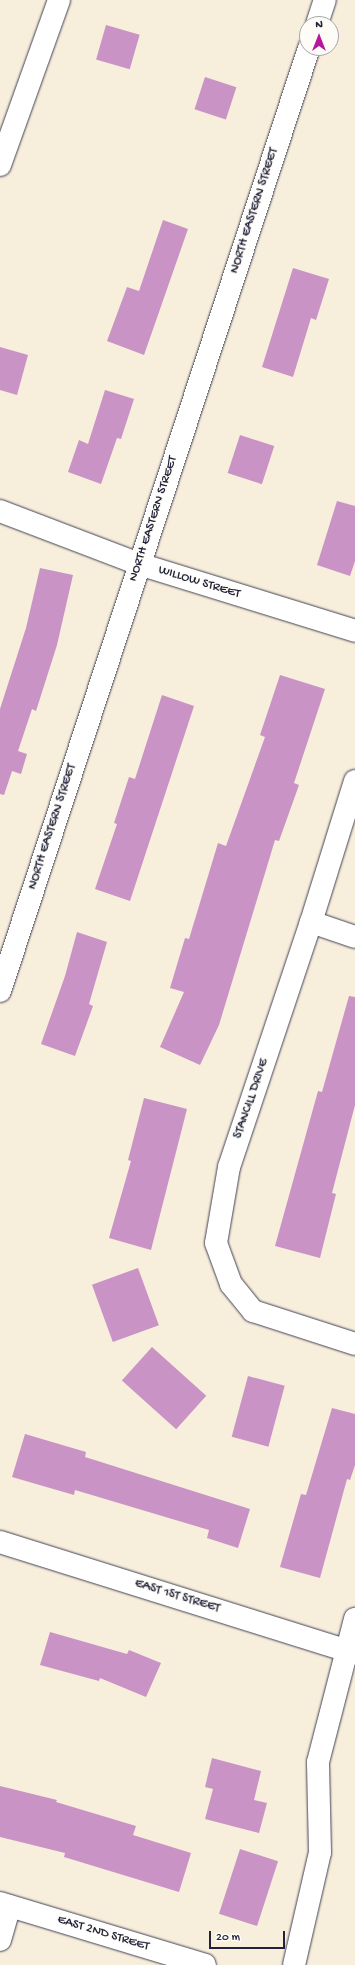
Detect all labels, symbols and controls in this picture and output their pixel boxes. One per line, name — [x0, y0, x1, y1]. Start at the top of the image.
north arrow — [299, 16, 339, 56]
text: N — [315, 19, 323, 31]
street label: NORTH EASTERN STREET — [227, 146, 283, 276]
street label: NORTH EASTERN STREET — [126, 454, 182, 584]
street label: WILLOW STREET — [156, 563, 242, 603]
street label: NORTH EASTERN STREET — [25, 762, 81, 892]
street label: STANCILL DRIVE — [231, 1057, 273, 1141]
street label: EAST 1ST STREET — [133, 1577, 221, 1617]
street label: EAST 2ND STREET — [55, 1913, 151, 1955]
scale bar — [211, 1923, 287, 1949]
text: 20 m — [216, 1931, 240, 1945]

